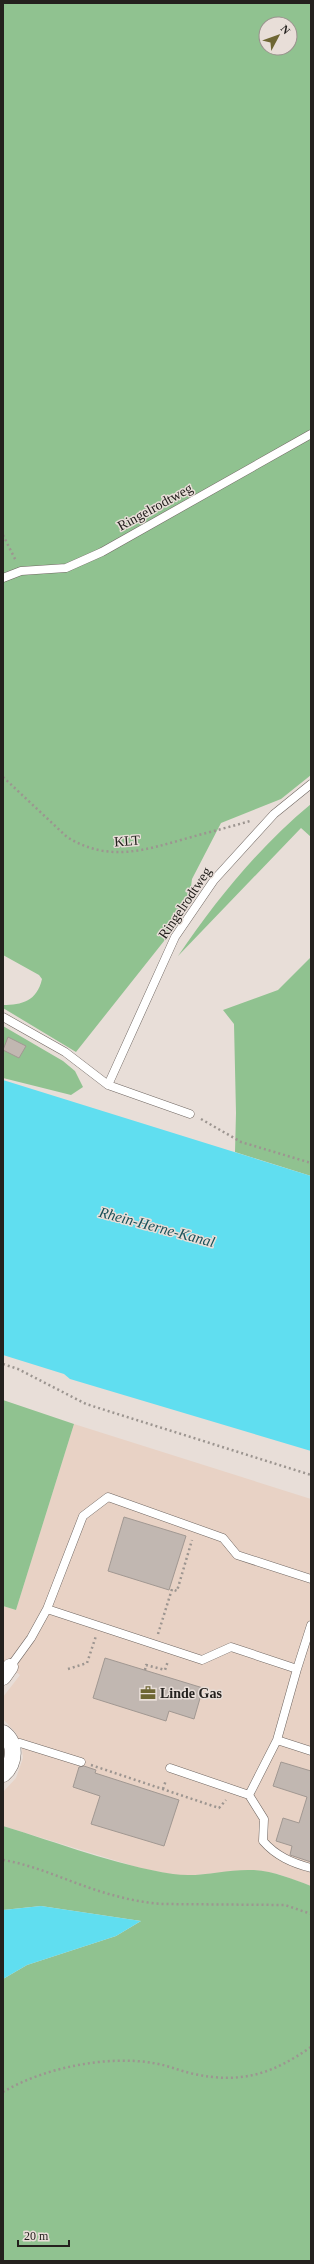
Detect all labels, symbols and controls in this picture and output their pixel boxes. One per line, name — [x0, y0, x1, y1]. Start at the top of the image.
north arrow — [258, 16, 298, 56]
text: N — [278, 23, 293, 36]
street label: Ringelrodtweg — [115, 480, 195, 534]
street label: KLT — [114, 833, 141, 849]
street label: Ringelrodtweg — [156, 864, 214, 942]
water label: Rhein-Herne-Kanal — [96, 1204, 217, 1250]
office icon: Linde Gas — [139, 1684, 157, 1702]
place label: Linde Gas — [160, 1686, 222, 1701]
scale bar — [18, 2222, 69, 2248]
text: 20 m — [24, 2229, 49, 2243]

